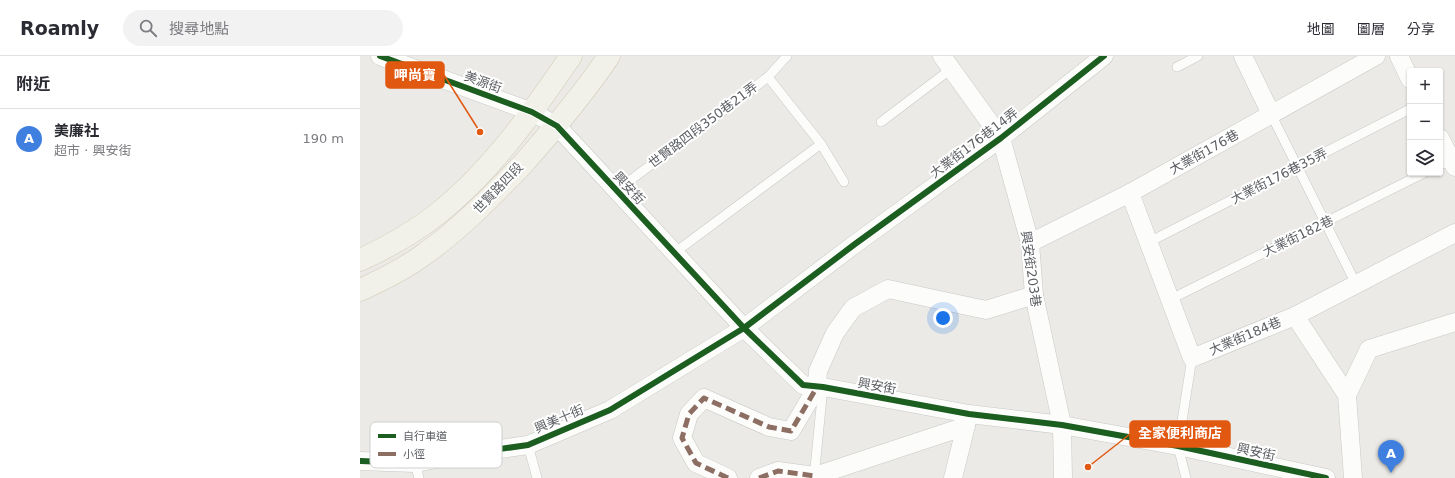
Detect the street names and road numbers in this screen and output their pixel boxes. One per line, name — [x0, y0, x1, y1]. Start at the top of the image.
street label: 美源街 — [462, 68, 504, 96]
street label: 世賢路四段350巷21弄 — [646, 79, 760, 171]
street label: 大業街176巷14弄 — [927, 105, 1021, 181]
street label: 大業街176巷 — [1167, 127, 1241, 177]
street label: 大業街176巷35弄 — [1228, 145, 1330, 207]
street label: 世賢路四段 — [470, 159, 526, 217]
street label: 興安街 — [610, 169, 648, 207]
street label: 大業街182巷 — [1260, 212, 1336, 260]
street label: 興安街203巷 — [1018, 230, 1044, 308]
street label: 大業街184巷 — [1207, 314, 1283, 358]
street label: 興安街 — [856, 375, 898, 397]
street label: 興美十街 — [532, 402, 586, 436]
street label: 興安街 — [1235, 441, 1277, 463]

